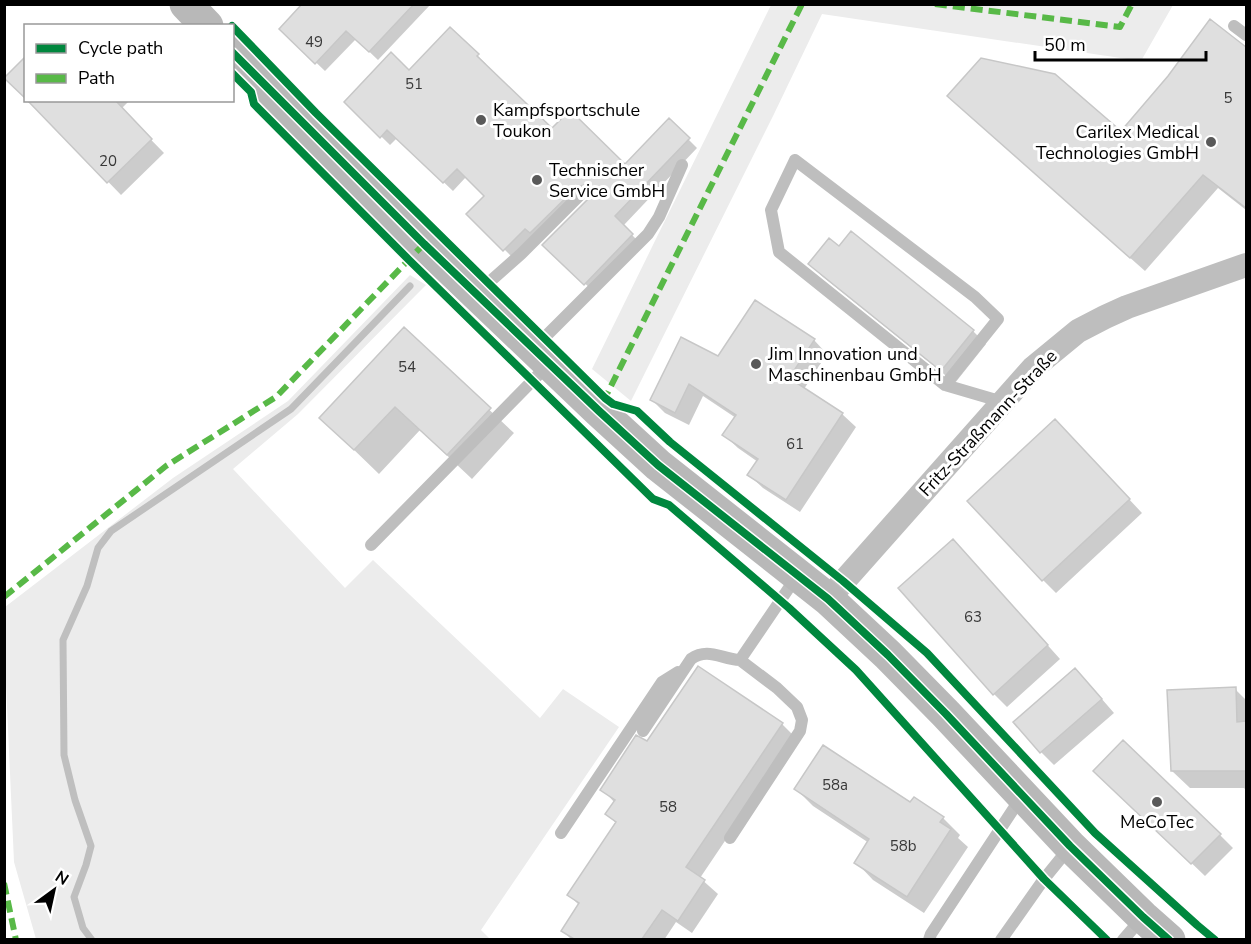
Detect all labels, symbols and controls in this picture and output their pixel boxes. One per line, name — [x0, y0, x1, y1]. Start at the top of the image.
legend — [24, 24, 234, 102]
scale bar — [1035, 24, 1206, 62]
house number: 49 — [305, 32, 323, 52]
text: 50 m — [1044, 33, 1086, 57]
text: Cycle path — [78, 36, 163, 60]
text: Path — [78, 66, 115, 90]
house number: 51 — [405, 74, 423, 94]
house number: 5 — [1223, 88, 1233, 108]
place label: Kampfsportschule Toukon — [493, 98, 640, 143]
marker: Kampfsportschule Toukon — [474, 113, 488, 127]
place label: Carilex Medical Technologies GmbH — [1036, 120, 1200, 165]
marker: Carilex Medical Technologies GmbH — [1204, 135, 1218, 149]
house number: 20 — [99, 151, 117, 171]
place label: Technischer Service GmbH — [549, 158, 665, 203]
marker: Technischer Service GmbH — [530, 173, 544, 187]
place label: Jim Innovation und Maschinenbau GmbH — [767, 342, 942, 387]
street label: Fritz-Straßmann-Straße — [914, 344, 1062, 502]
house number: 54 — [398, 357, 416, 377]
marker: Jim Innovation und Maschinenbau GmbH — [749, 357, 763, 371]
house number: 61 — [786, 434, 804, 454]
house number: 63 — [964, 607, 982, 627]
house number: 58a — [822, 775, 848, 795]
marker: MeCoTec — [1150, 795, 1164, 809]
house number: 58 — [659, 797, 677, 817]
place label: MeCoTec — [1120, 810, 1194, 834]
house number: 58b — [890, 836, 917, 856]
north arrow — [24, 860, 84, 920]
text: N — [51, 866, 73, 891]

